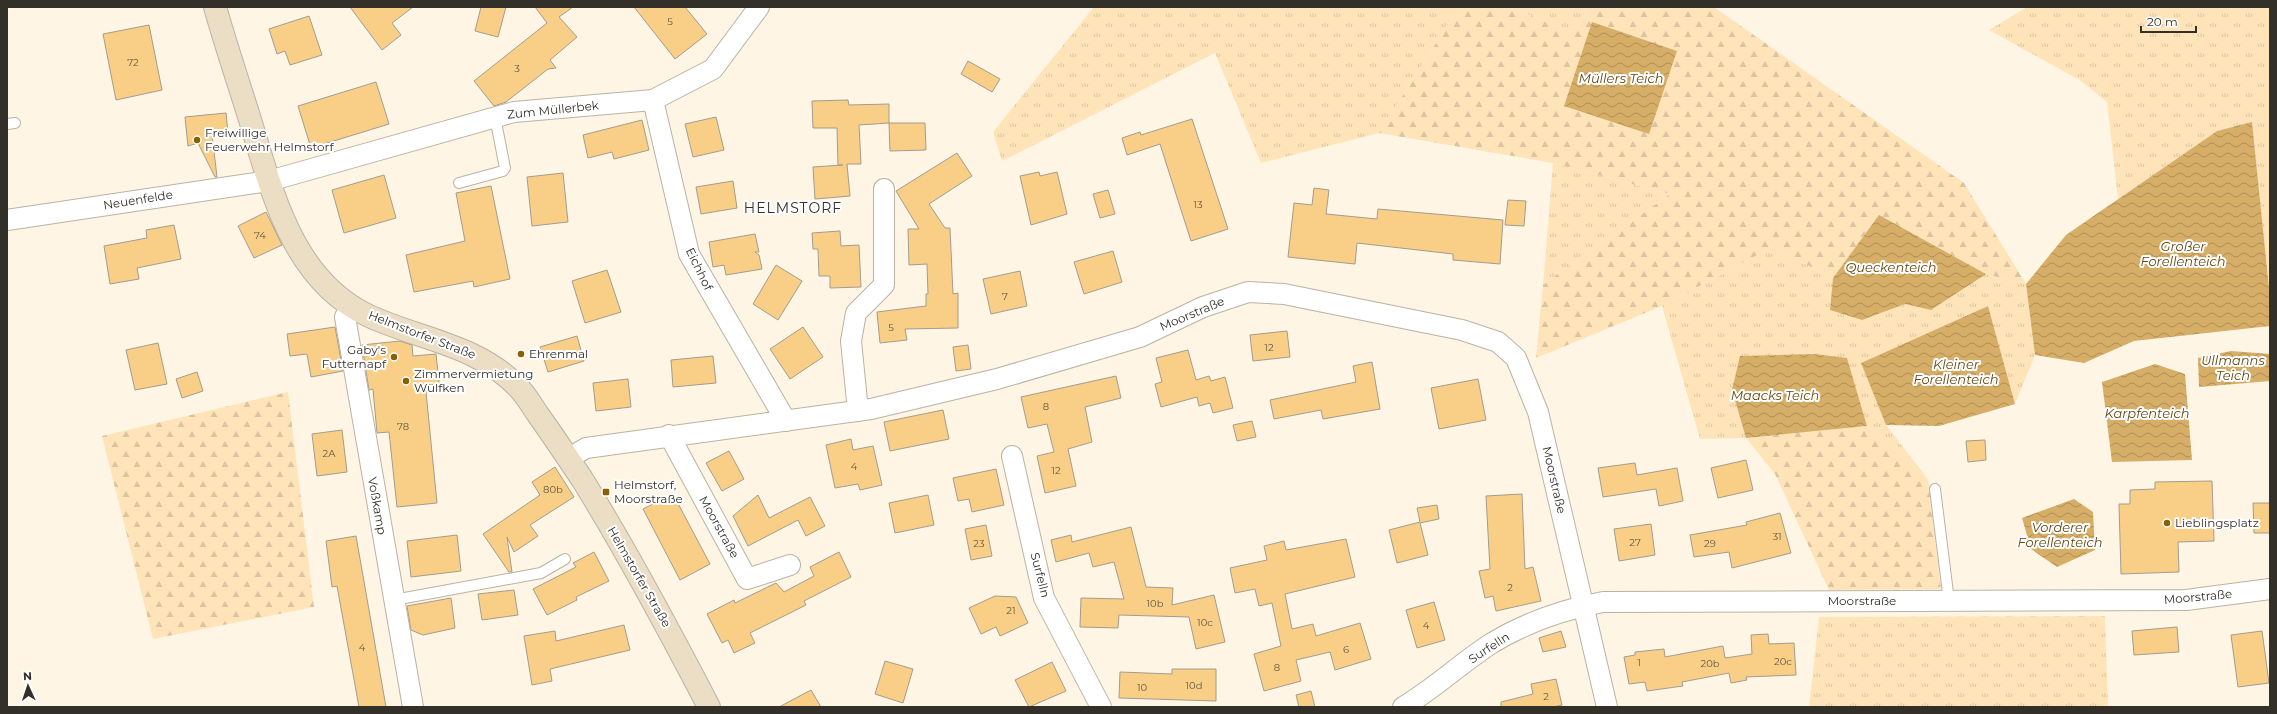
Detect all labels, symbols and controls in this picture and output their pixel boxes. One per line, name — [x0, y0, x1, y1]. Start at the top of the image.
scale bar — [2141, 8, 2196, 34]
text: 20 m — [2147, 14, 2178, 29]
house number: 5 — [667, 15, 673, 28]
house number: 72 — [127, 56, 139, 69]
house number: 3 — [514, 62, 520, 75]
water label: Müllers Teich — [1578, 70, 1664, 86]
street label: Zum Müllerbek — [506, 97, 600, 122]
place label: Freiwillige Feuerwehr Helmstorf — [205, 125, 334, 154]
marker: Freiwillige Feuerwehr Helmstorf — [192, 135, 202, 145]
street label: Neuenfelde — [102, 187, 174, 212]
house number: 13 — [1193, 198, 1203, 211]
district label: HELMSTORF — [744, 199, 842, 217]
house number: 74 — [254, 229, 266, 242]
water label: Großer Forellenteich — [2140, 238, 2226, 269]
street label: Eichhof — [683, 245, 717, 293]
water label: Queckenteich — [1845, 259, 1937, 275]
house number: 7 — [1002, 290, 1008, 303]
street label: Moorstraße — [1157, 293, 1226, 334]
street label: Helmstorfer Straße — [366, 307, 478, 362]
house number: 5 — [888, 321, 894, 334]
house number: 12 — [1264, 341, 1274, 354]
place label: Gaby's Futternapf — [322, 342, 387, 371]
place label: Ehrenmal — [529, 346, 588, 361]
marker: Ehrenmal — [516, 349, 526, 359]
marker: Gaby's Futternapf — [389, 352, 399, 362]
water label: Ullmanns Teich — [2201, 352, 2265, 383]
water label: Kleiner Forellenteich — [1913, 356, 1999, 387]
place label: Zimmervermietung Wülfken — [414, 366, 534, 395]
marker: Zimmervermietung Wülfken — [401, 376, 411, 386]
water label: Maacks Teich — [1731, 387, 1819, 403]
house number: 8 — [1043, 400, 1049, 413]
water label: Karpfenteich — [2104, 405, 2190, 421]
house number: 78 — [397, 420, 409, 433]
street label: Moorstraße — [1539, 445, 1570, 515]
house number: 2A — [323, 447, 336, 460]
house number: 4 — [851, 460, 858, 473]
house number: 12 — [1051, 464, 1061, 477]
street label: Voßkamp — [365, 476, 390, 536]
place label: Helmstorf, Moorstraße — [614, 477, 683, 506]
house number: 80b — [543, 483, 563, 496]
marker: Helmstorf, Moorstraße — [601, 487, 611, 497]
street label: Moorstraße — [696, 493, 743, 560]
place label: Lieblingsplatz — [2175, 515, 2259, 530]
marker: Lieblingsplatz — [2162, 518, 2172, 528]
water label: Vorderer Forellenteich — [2017, 519, 2103, 550]
street label: Helmstorfer Straße — [604, 524, 674, 630]
house number: 31 — [1772, 530, 1782, 543]
house number: 27 — [1629, 536, 1641, 549]
house number: 23 — [973, 537, 985, 550]
house number: 29 — [1704, 537, 1716, 550]
street label: Surfelln — [1028, 551, 1053, 599]
house number: 2 — [1507, 581, 1513, 594]
street label: Moorstraße — [2163, 586, 2233, 607]
street label: Moorstraße — [1828, 593, 1896, 608]
house number: 10b — [1146, 597, 1164, 610]
house number: 21 — [1006, 604, 1016, 617]
house number: 10c — [1197, 616, 1213, 629]
house number: 4 — [1423, 619, 1430, 632]
street label: Surfelln — [1465, 629, 1512, 666]
house number: 4 — [359, 641, 366, 654]
house number: 6 — [1343, 643, 1349, 656]
house number: 20c — [1774, 655, 1792, 668]
house number: 1 — [1637, 656, 1641, 669]
house number: 20b — [1700, 657, 1720, 670]
house number: 8 — [1274, 661, 1280, 674]
north arrow — [8, 666, 48, 706]
text: N — [23, 669, 32, 683]
house number: 10d — [1185, 679, 1203, 692]
house number: 10 — [1137, 681, 1147, 694]
house number: 2 — [1543, 690, 1549, 703]

